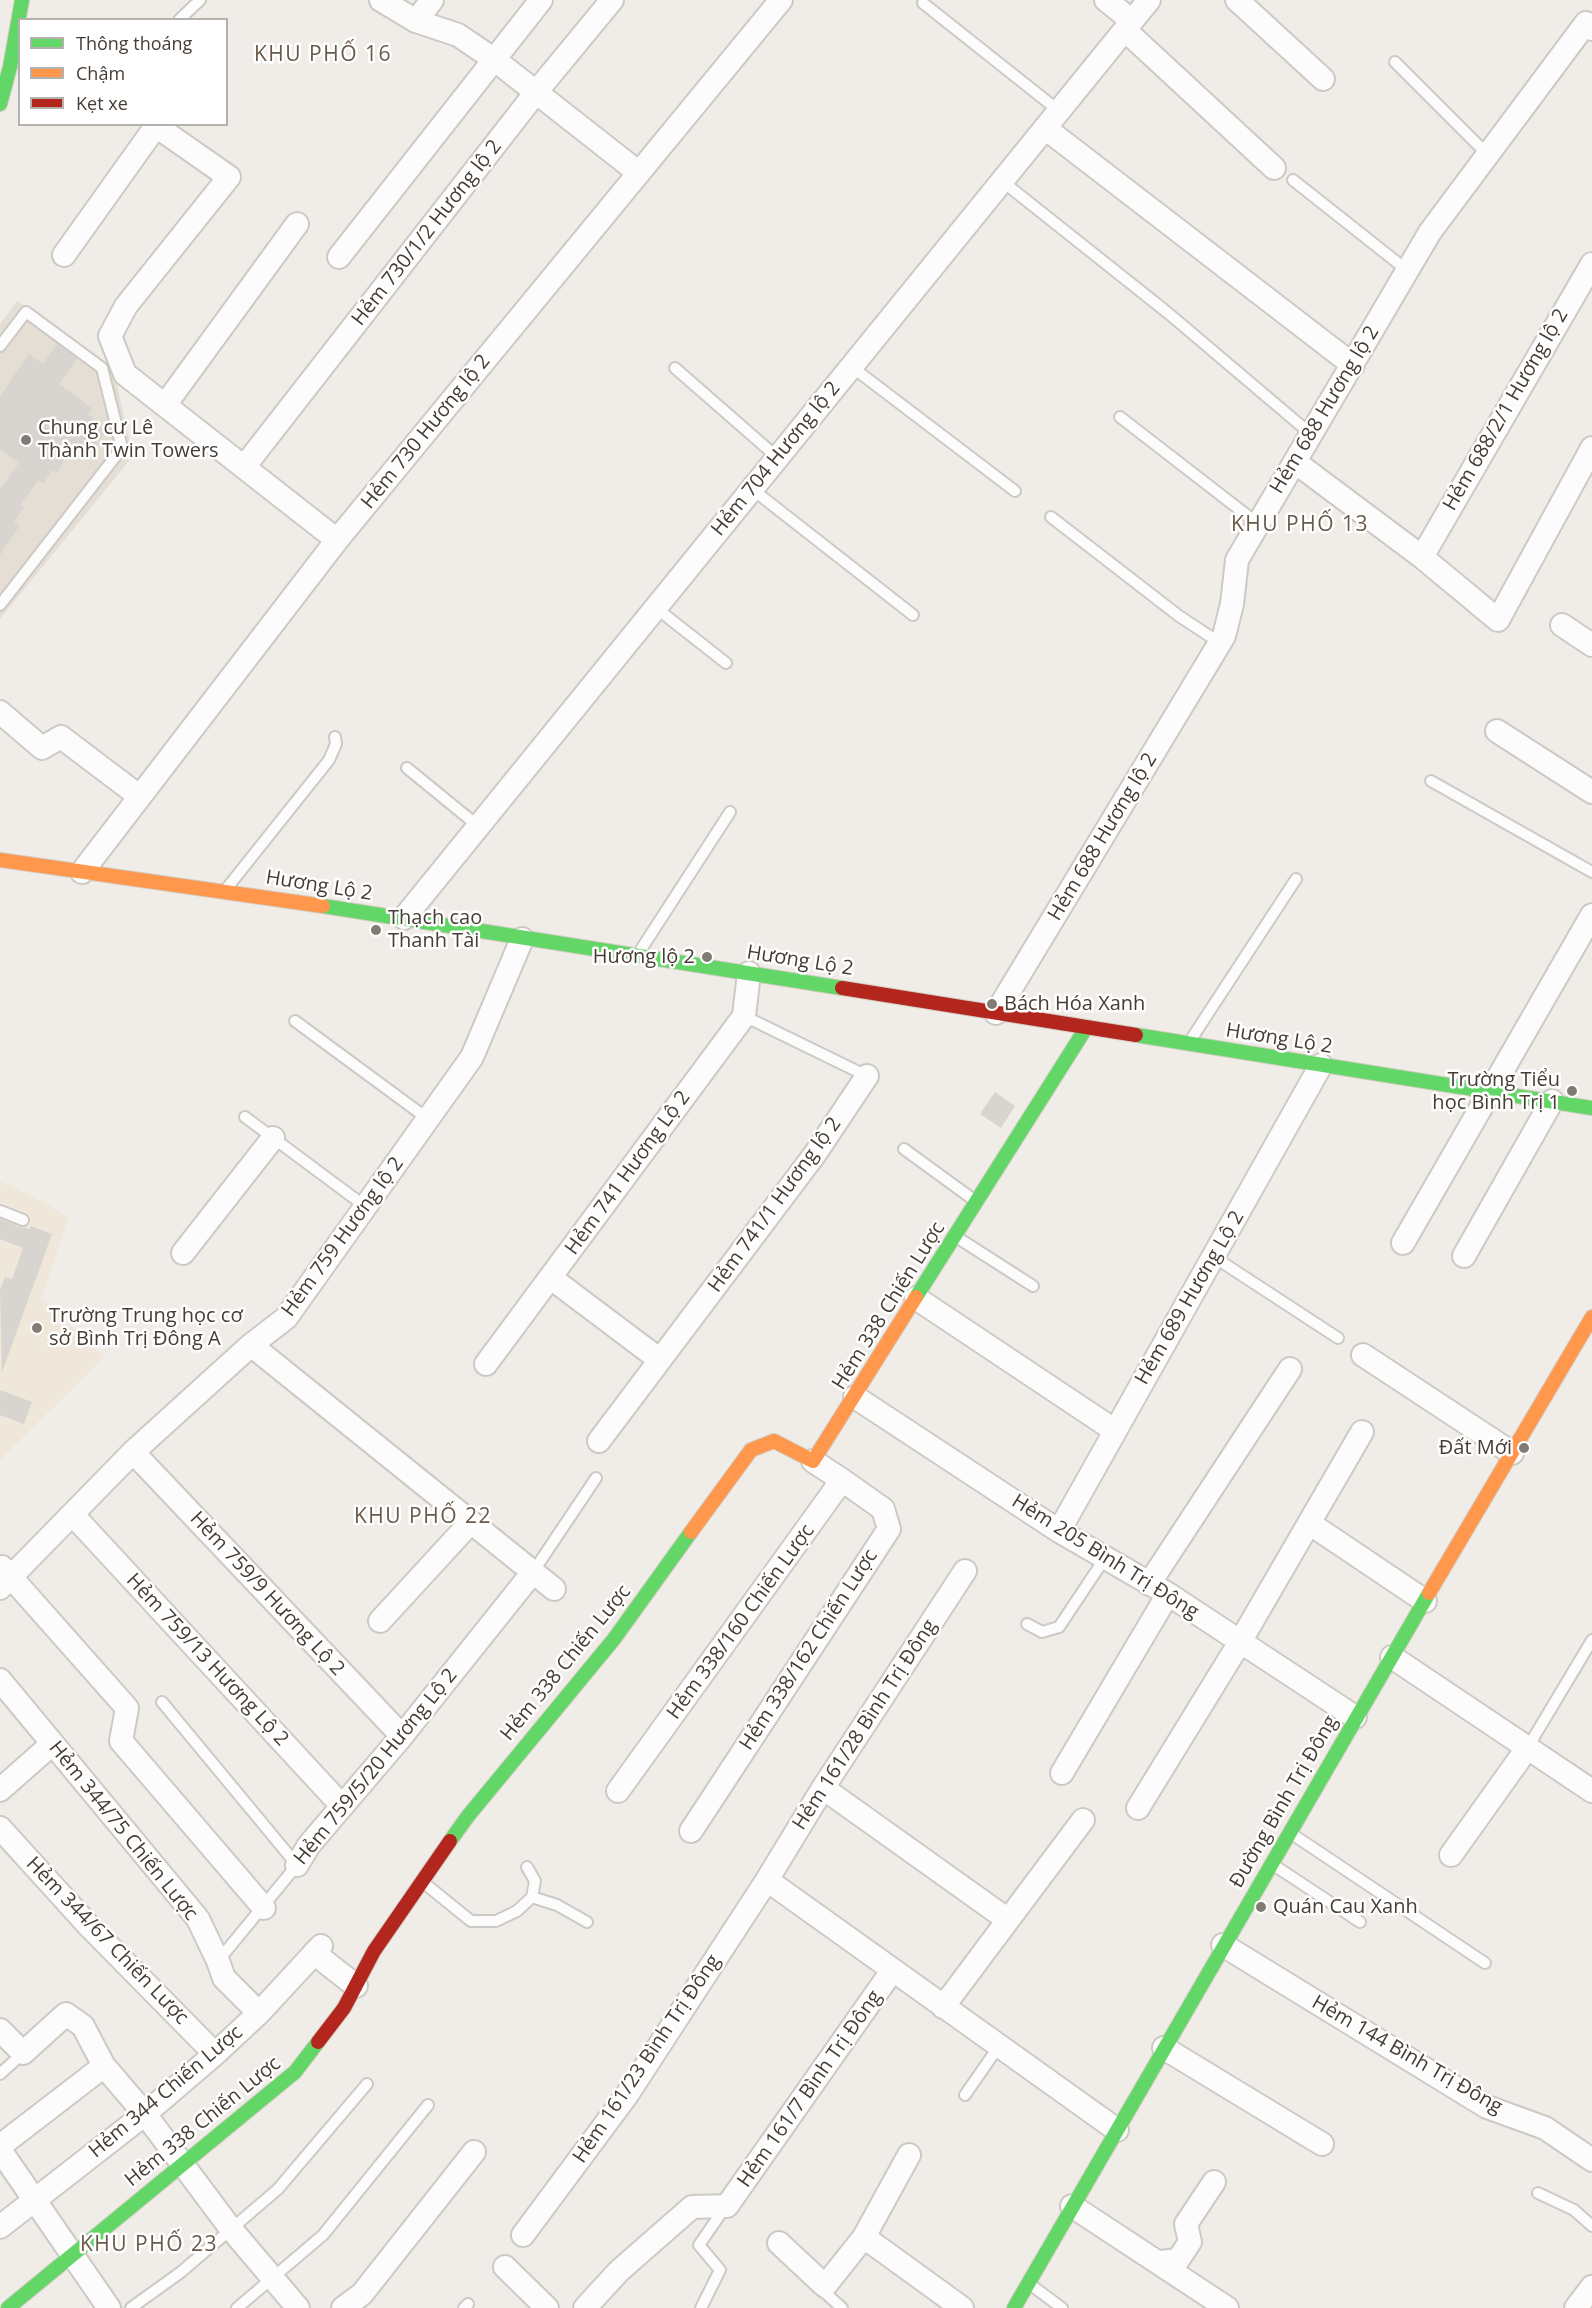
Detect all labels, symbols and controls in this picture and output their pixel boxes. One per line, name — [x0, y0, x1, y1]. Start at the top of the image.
legend — [18, 18, 228, 126]
text: Thông thoáng — [76, 31, 192, 55]
district label: KHU PHỐ 16 — [254, 42, 392, 68]
text: Chậm — [76, 61, 125, 85]
text: Kẹt xe — [76, 91, 128, 115]
street label: Hẻm 730/1/2 Hương lộ 2 — [347, 135, 507, 331]
street label: Hẻm 688/2/1 Hương lộ 2 — [1438, 305, 1574, 515]
street label: Hẻm 688 Hương lộ 2 — [1265, 322, 1385, 498]
street label: Hẻm 730 Hương lộ 2 — [356, 350, 496, 514]
street label: Hẻm 704 Hương lộ 2 — [706, 377, 846, 541]
place label: Chung cư Lê Thành Twin Towers — [38, 416, 219, 463]
marker: Chung cư Lê Thành Twin Towers — [19, 433, 33, 447]
district label: KHU PHỐ 13 — [1231, 512, 1369, 538]
street label: Hẻm 688 Hương lộ 2 — [1043, 749, 1163, 925]
street label: Hương Lộ 2 — [264, 866, 374, 906]
place label: Thạch cao Thanh Tài — [388, 906, 482, 953]
marker: Thạch cao Thanh Tài — [369, 923, 383, 937]
street label: Hương Lộ 2 — [745, 941, 855, 981]
place label: Hương lộ 2 — [593, 945, 695, 969]
marker: Hương lộ 2 — [700, 950, 714, 964]
place label: Bách Hóa Xanh — [1004, 992, 1145, 1016]
marker: Bách Hóa Xanh — [985, 997, 999, 1011]
street label: Hương Lộ 2 — [1224, 1019, 1334, 1059]
place label: Trường Tiểu học Bình Trị 1 — [1432, 1068, 1560, 1115]
marker: Trường Tiểu học Bình Trị 1 — [1565, 1084, 1579, 1098]
street label: Hẻm 741 Hương Lộ 2 — [560, 1086, 696, 1260]
street label: Hẻm 741/1 Hương lộ 2 — [704, 1113, 846, 1297]
street label: Hẻm 759 Hương lộ 2 — [277, 1153, 409, 1321]
street label: Hẻm 689 Hương Lộ 2 — [1130, 1207, 1250, 1389]
street label: Hẻm 338 Chiến Lược — [828, 1218, 950, 1394]
place label: Trường Trung học cơ sở Bình Trị Đông A — [49, 1304, 243, 1351]
marker: Trường Trung học cơ sở Bình Trị Đông A — [30, 1321, 44, 1335]
place label: Đất Mới — [1439, 1436, 1512, 1460]
marker: Đất Mới — [1517, 1441, 1531, 1455]
street label: Hẻm 205 Bình Trị Đông — [1007, 1490, 1203, 1624]
district label: KHU PHỐ 22 — [354, 1504, 492, 1530]
street label: Hẻm 759/9 Hương Lộ 2 — [185, 1507, 349, 1681]
street label: Hẻm 338/160 Chiến Lược — [662, 1520, 820, 1724]
street label: Hẻm 338/162 Chiến Lược — [735, 1545, 883, 1755]
street label: Hẻm 759/13 Hương Lộ 2 — [121, 1569, 293, 1751]
street label: Hẻm 338 Chiến Lược — [496, 1580, 636, 1746]
street label: Hẻm 161/28 Bình Trị Đông — [788, 1615, 942, 1835]
street label: Hẻm 759/5/20 Hương Lộ 2 — [289, 1664, 463, 1870]
street label: Đường Bình Trị Đông — [1225, 1712, 1343, 1892]
street label: Hẻm 344/75 Chiến Lược — [43, 1737, 203, 1925]
street label: Hẻm 344/67 Chiến Lược — [21, 1852, 193, 2030]
place label: Quán Cau Xanh — [1273, 1895, 1418, 1919]
marker: Quán Cau Xanh — [1254, 1900, 1268, 1914]
street label: Hẻm 161/23 Bình Trị Đông — [568, 1950, 726, 2168]
street label: Hẻm 161/7 Bình Trị Đông — [733, 1986, 887, 2192]
street label: Hẻm 144 Bình Trị Đông — [1307, 1991, 1507, 2119]
street label: Hẻm 344 Chiến Lược — [84, 2021, 248, 2163]
street label: Hẻm 338 Chiến Lược — [120, 2052, 286, 2192]
district label: KHU PHỐ 23 — [80, 2232, 218, 2258]

